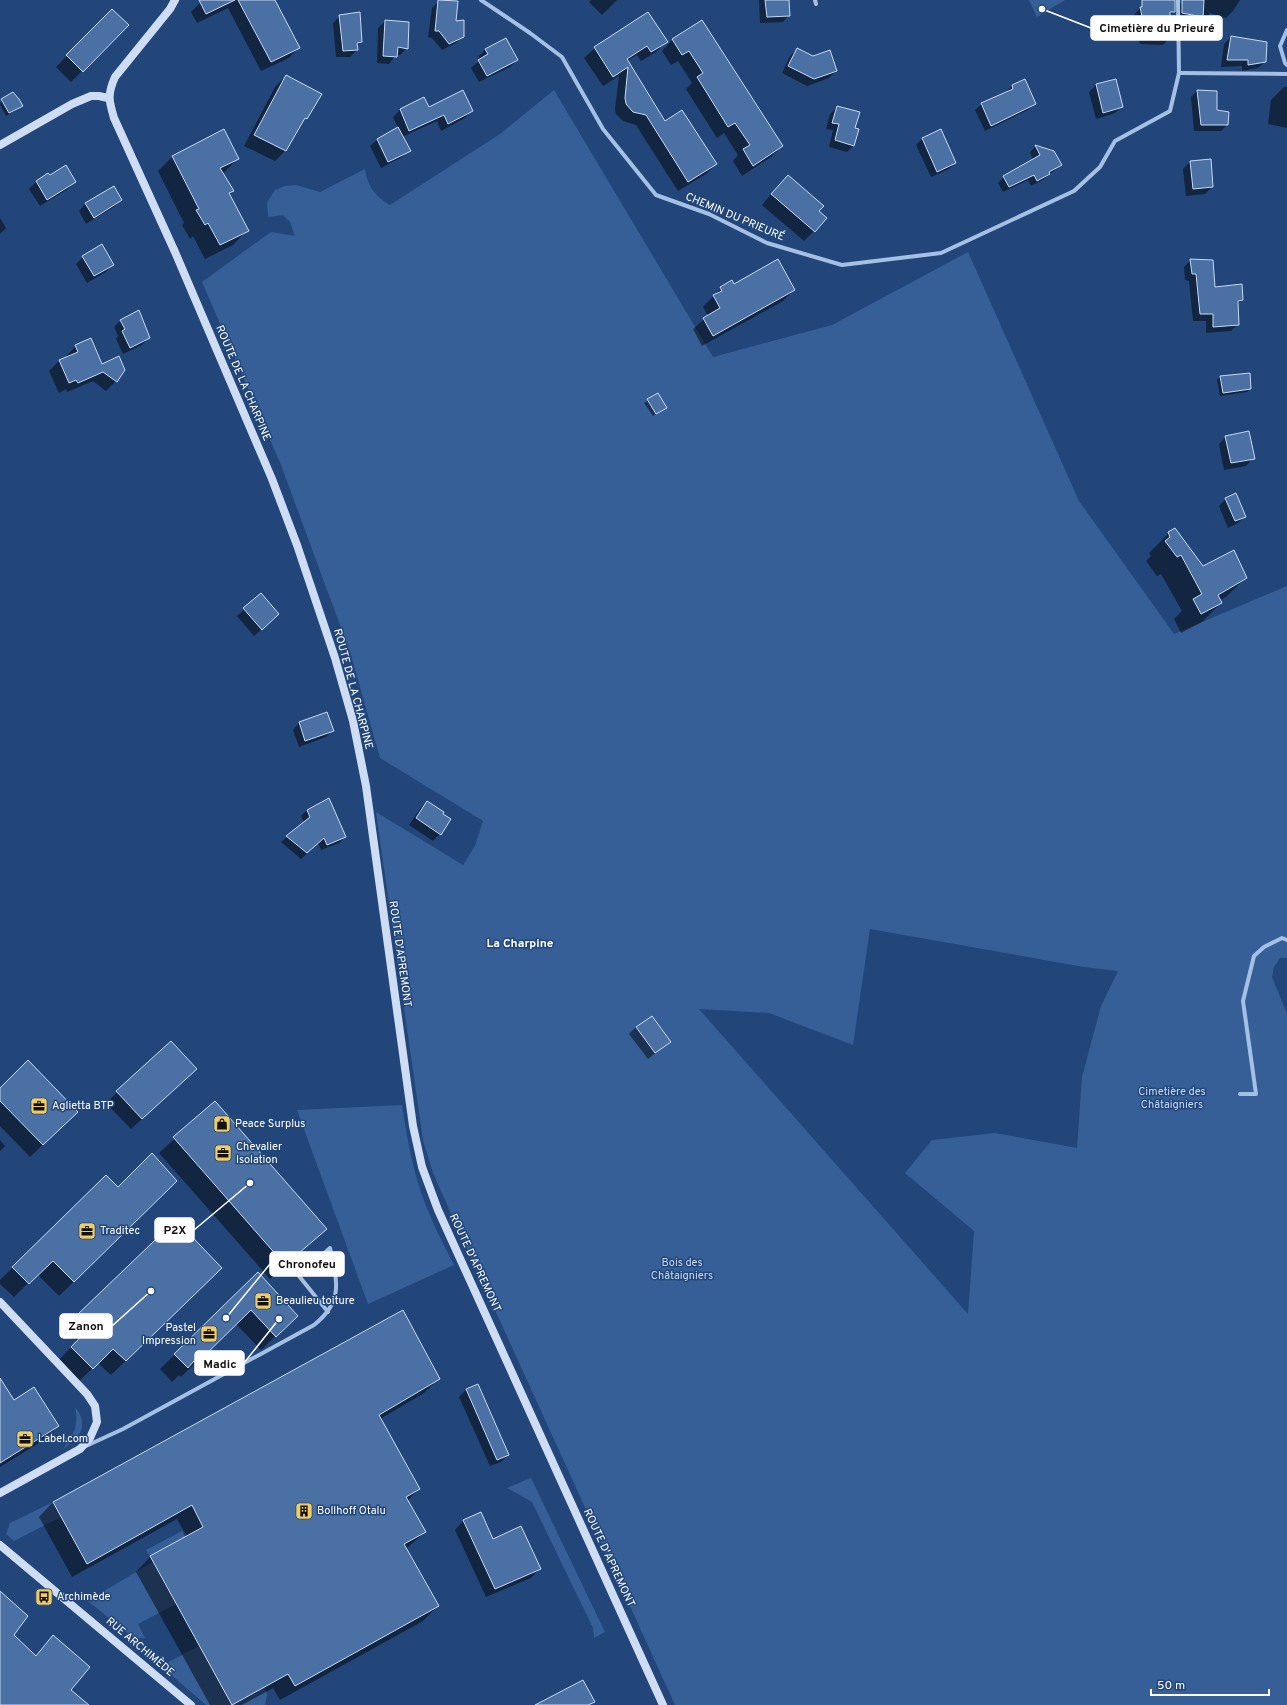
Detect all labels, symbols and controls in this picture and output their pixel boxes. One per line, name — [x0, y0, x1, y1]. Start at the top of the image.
callout: Cimetière du Prieuré — [1091, 16, 1222, 40]
text: Cimetière du Prieuré — [1099, 21, 1215, 37]
street label: CHEMIN DU PRIEURÉ — [683, 189, 787, 244]
street label: ROUTE DE LA CHARPINE — [212, 323, 274, 443]
street label: ROUTE DE LA CHARPINE — [330, 627, 376, 751]
street label: ROUTE D'APREMONT — [386, 900, 414, 1008]
district label: La Charpine — [486, 936, 554, 952]
park label: Cimetière des Châtaigniers — [1138, 1085, 1206, 1112]
office icon: Aglietta BTP — [29, 1096, 49, 1116]
place label: Aglietta BTP — [52, 1099, 114, 1113]
shop icon: Peace Surplus — [212, 1114, 232, 1134]
place label: Peace Surplus — [235, 1117, 305, 1131]
place label: Chevalier Isolation — [236, 1140, 283, 1167]
office icon: Chevalier Isolation — [213, 1143, 233, 1163]
street label: ROUTE D'APREMONT — [446, 1211, 504, 1315]
callout: P2X — [155, 1218, 194, 1242]
office icon: Traditec — [77, 1221, 97, 1241]
text: P2X — [163, 1223, 187, 1239]
place label: Traditec — [100, 1224, 140, 1238]
callout: Chronofeu — [270, 1252, 344, 1276]
park label: Bois des Châtaigniers — [651, 1256, 713, 1283]
text: Chronofeu — [278, 1257, 336, 1273]
office icon: Beaulieu toiture — [253, 1291, 273, 1311]
place label: Beaulieu toiture — [276, 1294, 355, 1308]
callout: Zanon — [60, 1314, 112, 1338]
text: Zanon — [68, 1319, 104, 1335]
place label: Pastel Impression — [142, 1321, 196, 1348]
office icon: Pastel Impression — [199, 1324, 219, 1344]
callout: Madic — [195, 1351, 244, 1375]
text: Madic — [203, 1357, 237, 1373]
office icon: Label.com — [15, 1429, 35, 1449]
place label: Label.com — [38, 1432, 88, 1446]
building icon: Bollhoff Otalu — [294, 1501, 314, 1521]
place label: Bollhoff Otalu — [317, 1504, 386, 1518]
street label: ROUTE D'APREMONT — [580, 1506, 638, 1610]
bus stop icon: Archimède — [34, 1587, 54, 1607]
place label: Archimède — [57, 1590, 111, 1604]
street label: RUE ARCHIMÈDE — [103, 1614, 178, 1680]
scale bar — [1151, 1671, 1269, 1697]
text: 50 m — [1157, 1678, 1185, 1694]

